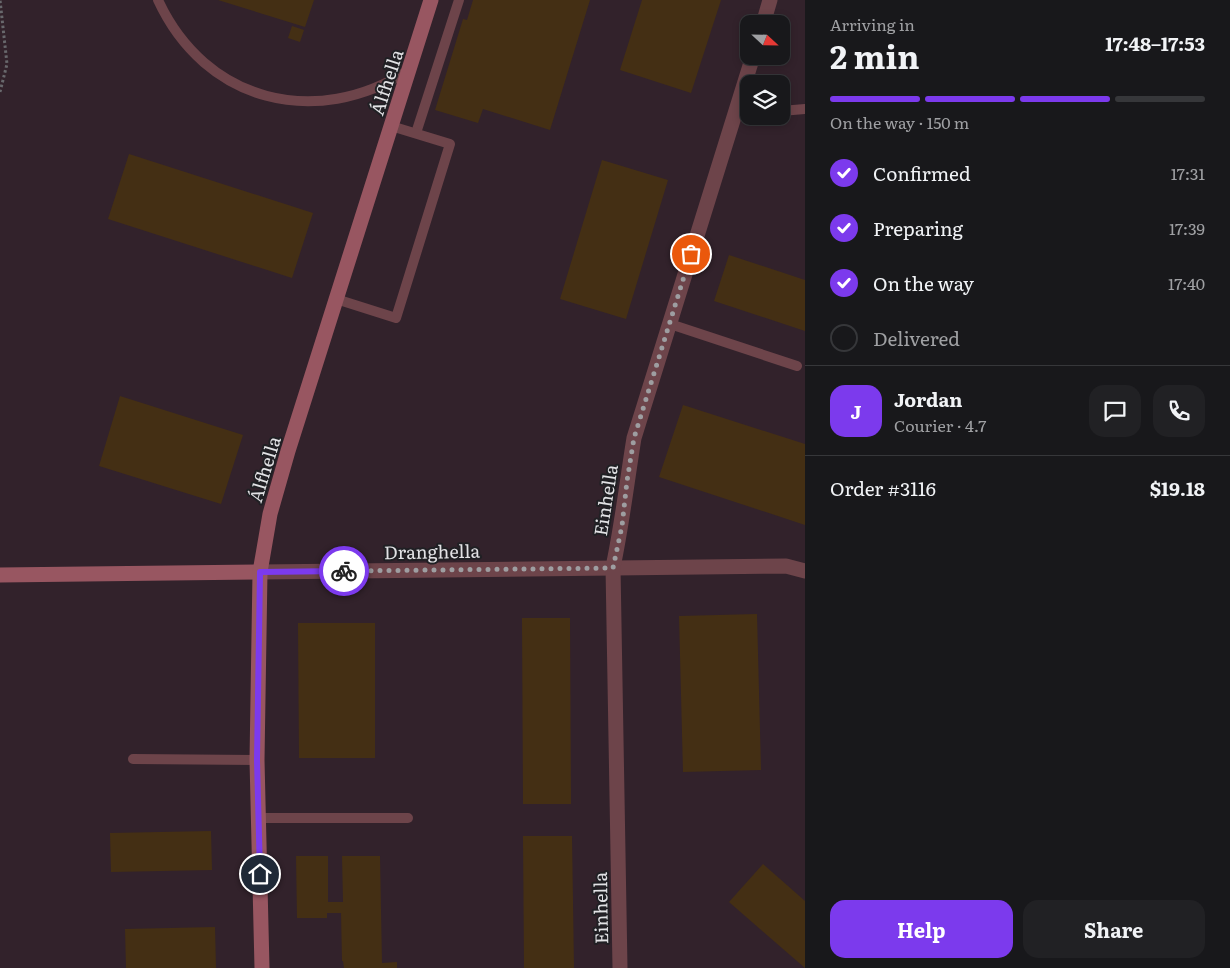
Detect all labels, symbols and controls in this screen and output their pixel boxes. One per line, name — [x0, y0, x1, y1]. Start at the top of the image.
text: Arriving in — [830, 12, 915, 36]
north arrow — [740, 15, 790, 65]
map controls — [740, 15, 790, 125]
text: 17:48–17:53 — [1105, 29, 1205, 57]
text: 2 min — [830, 31, 919, 79]
street label: Álfhella — [363, 45, 409, 118]
button: layers — [740, 75, 790, 125]
text: On the way · 150 m — [830, 110, 969, 134]
icon: check — [830, 159, 858, 187]
text: Confirmed — [873, 159, 971, 187]
text: 17:31 — [1171, 161, 1205, 185]
icon: check — [830, 214, 858, 242]
text: Preparing — [873, 214, 963, 242]
text: 17:39 — [1169, 216, 1205, 240]
pin — [670, 233, 712, 275]
icon: bag — [677, 240, 705, 268]
icon: check — [830, 269, 858, 297]
text: On the way — [873, 269, 974, 297]
text: 17:40 — [1168, 271, 1205, 295]
text: Delivered — [873, 324, 960, 352]
text: Jordan — [894, 385, 963, 413]
button: chat — [1089, 385, 1141, 437]
button: phone — [1153, 385, 1205, 437]
text: J — [851, 397, 861, 425]
text: Courier · 4.7 — [894, 413, 986, 437]
street label: Álfhella — [241, 432, 287, 505]
street label: Einhella — [586, 462, 624, 538]
text: Order #3116 — [830, 474, 936, 502]
text: $19.18 — [1150, 474, 1205, 502]
street label: Dranghella — [384, 537, 481, 565]
courier — [319, 546, 369, 596]
icon: bike — [330, 557, 358, 585]
pin — [239, 853, 281, 895]
icon: home — [246, 860, 274, 888]
street label: Einhella — [586, 871, 614, 944]
button: Help — [830, 900, 1013, 958]
button: Share — [1023, 900, 1205, 958]

